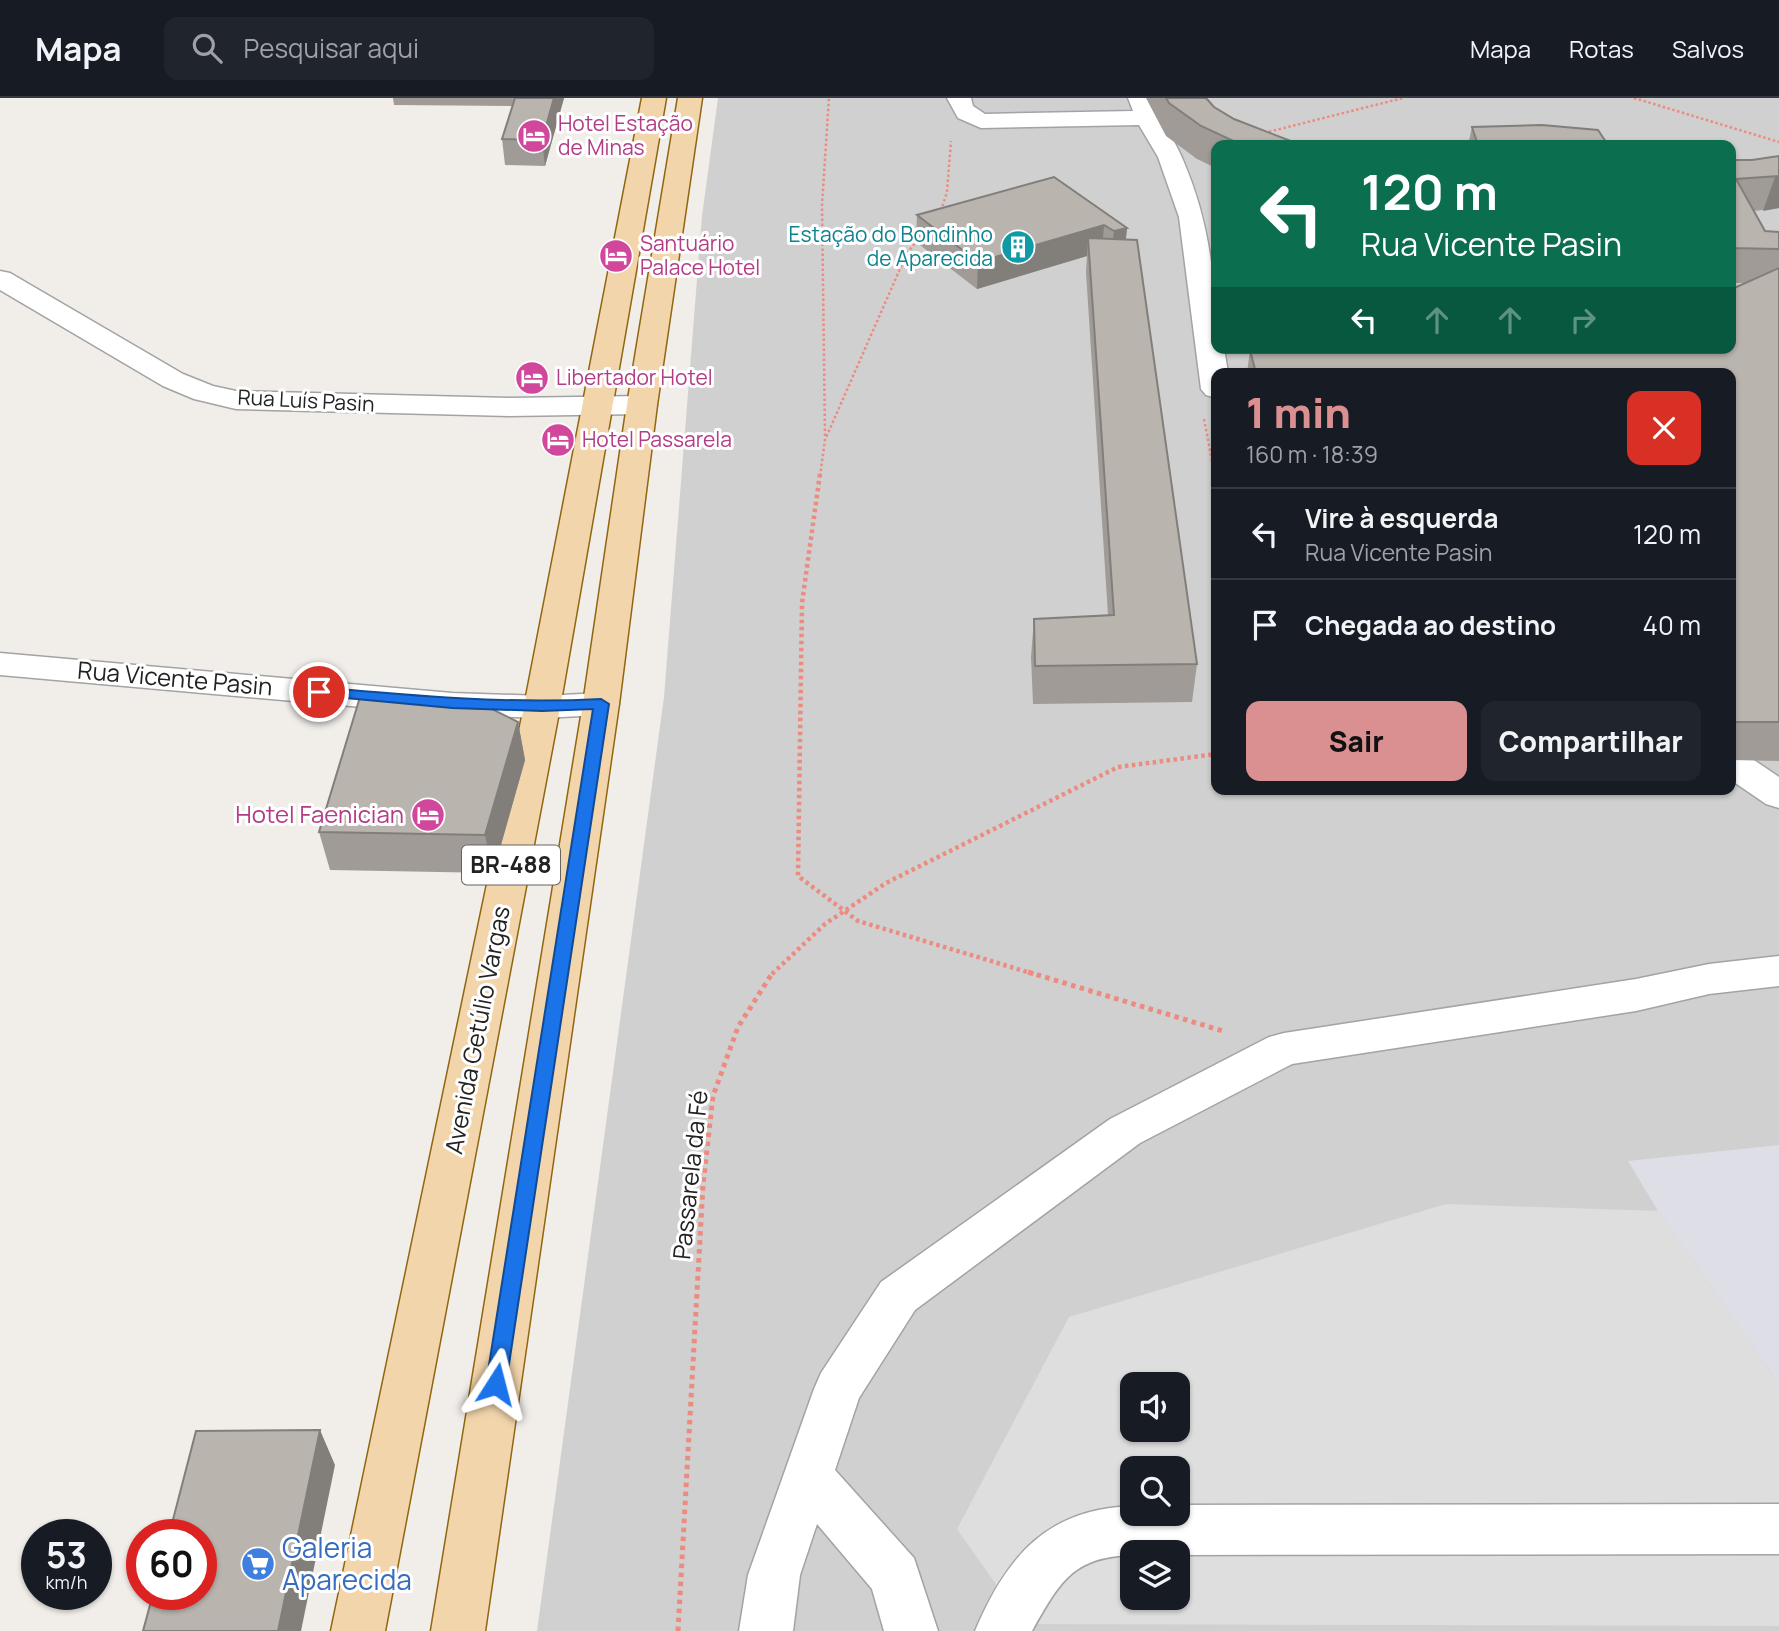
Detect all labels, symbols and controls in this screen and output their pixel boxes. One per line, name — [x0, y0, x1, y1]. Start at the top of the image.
search box — [164, 17, 654, 80]
text: Mapa — [35, 26, 122, 71]
icon: search — [188, 29, 226, 67]
text: Pesquisar aqui — [244, 30, 419, 66]
text: Mapa — [1470, 32, 1531, 65]
text: Rotas — [1569, 32, 1634, 65]
text: Salvos — [1672, 32, 1744, 65]
place label: Hotel Estação de Minas — [558, 109, 693, 161]
hotel icon: Hotel Estação de Minas — [515, 117, 553, 155]
text: 120 m — [1361, 158, 1498, 225]
icon: left — [1246, 168, 1337, 259]
place label: Estação do Bondinho de Aparecida — [789, 220, 993, 272]
text: Rua Vicente Pasin — [1361, 222, 1622, 266]
building icon: Estação do Bondinho de Aparecida — [999, 228, 1037, 266]
place label: Santuário Palace Hotel — [640, 229, 760, 281]
hotel icon: Santuário Palace Hotel — [597, 237, 635, 275]
icon: left — [1345, 301, 1383, 339]
icon: ahead — [1418, 301, 1456, 339]
icon: ahead — [1491, 301, 1529, 339]
icon: right — [1564, 301, 1602, 339]
hotel icon: Libertador Hotel — [513, 359, 551, 397]
place label: Libertador Hotel — [556, 363, 713, 391]
street label: Rua Luís Pasin — [237, 382, 375, 418]
text: 1 min — [1246, 383, 1351, 441]
button: close — [1627, 391, 1701, 465]
hotel icon: Hotel Passarela — [539, 421, 577, 459]
place label: Hotel Passarela — [582, 425, 732, 453]
text: 160 m · 18:39 — [1246, 438, 1378, 470]
text: Vire à esquerda — [1305, 500, 1498, 536]
icon: left — [1246, 515, 1284, 553]
text: 120 m — [1633, 516, 1701, 552]
text: Rua Vicente Pasin — [1305, 536, 1493, 568]
icon: arrive — [1246, 606, 1284, 644]
text: Chegada ao destino — [1305, 607, 1556, 643]
text: 40 m — [1643, 607, 1701, 643]
street label: Rua Vicente Pasin — [76, 653, 274, 702]
pin — [289, 662, 349, 722]
icon: arrive — [300, 673, 338, 711]
button: Sair — [1246, 701, 1467, 781]
button: Compartilhar — [1481, 701, 1701, 781]
hotel icon: Hotel Faenician — [409, 796, 447, 834]
place label: Hotel Faenician — [235, 797, 404, 830]
road number: BR-488 — [462, 846, 560, 884]
street label: Avenida Getúlio Vargas — [436, 903, 517, 1157]
street label: Passarela da Fé — [664, 1089, 715, 1261]
position arrow — [459, 1347, 533, 1421]
map controls — [1120, 1372, 1190, 1610]
button: sound — [1120, 1372, 1190, 1442]
button: search — [1120, 1456, 1190, 1526]
speed limit sign: 60 — [126, 1519, 217, 1610]
place label: Galeria Aparecida — [282, 1528, 412, 1598]
text: 53 — [46, 1531, 87, 1579]
button: layers — [1120, 1540, 1190, 1610]
supermarket icon: Galeria Aparecida — [239, 1545, 277, 1583]
text: km/h — [46, 1570, 87, 1594]

